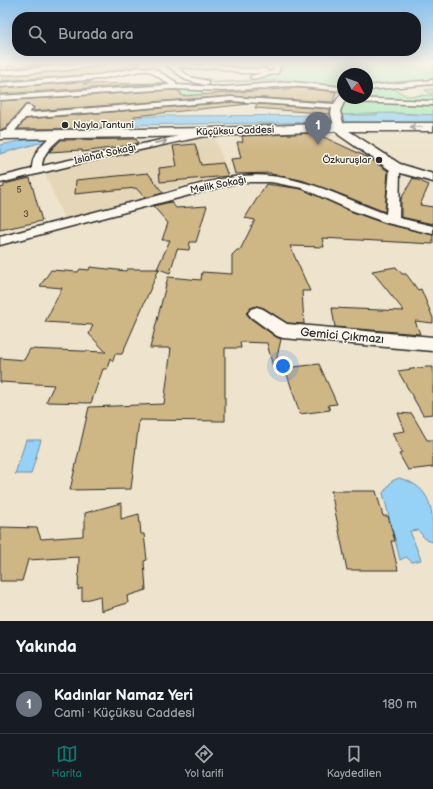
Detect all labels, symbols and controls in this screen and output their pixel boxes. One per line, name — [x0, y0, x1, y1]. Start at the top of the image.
search box — [12, 12, 421, 56]
icon: search — [26, 23, 48, 45]
text: Burada ara — [58, 25, 133, 44]
north arrow — [337, 68, 373, 104]
pin: 1 — [305, 112, 331, 145]
place label: Nayla Tantuni — [73, 119, 134, 131]
marker: Nayla Tantuni — [60, 120, 70, 130]
one-way arrow — [410, 123, 423, 131]
street label: Küçüksu Caddesi — [196, 124, 274, 138]
one-way arrow — [154, 138, 167, 146]
street label: Islahat Sokağı — [73, 141, 137, 167]
place label: Özkuruşlar — [322, 154, 371, 166]
marker: Özkuruşlar — [374, 155, 384, 165]
street label: Melik Sokağı — [189, 174, 247, 196]
house number: 5 — [16, 185, 22, 196]
house number: 3 — [23, 209, 29, 220]
street label: Gemici Çıkmazı — [300, 325, 385, 347]
your location — [273, 356, 293, 376]
text: Yakında — [16, 637, 77, 657]
text: Kadınlar Namaz Yeri — [54, 686, 193, 705]
text: 1 — [26, 696, 32, 712]
text: 180 m — [382, 696, 417, 712]
text: Cami · Küçüksu Caddesi — [54, 705, 195, 721]
tab: Harita — [52, 743, 82, 780]
tab: Yol tarifi — [185, 743, 224, 780]
tab: Kaydedilen — [327, 743, 381, 780]

